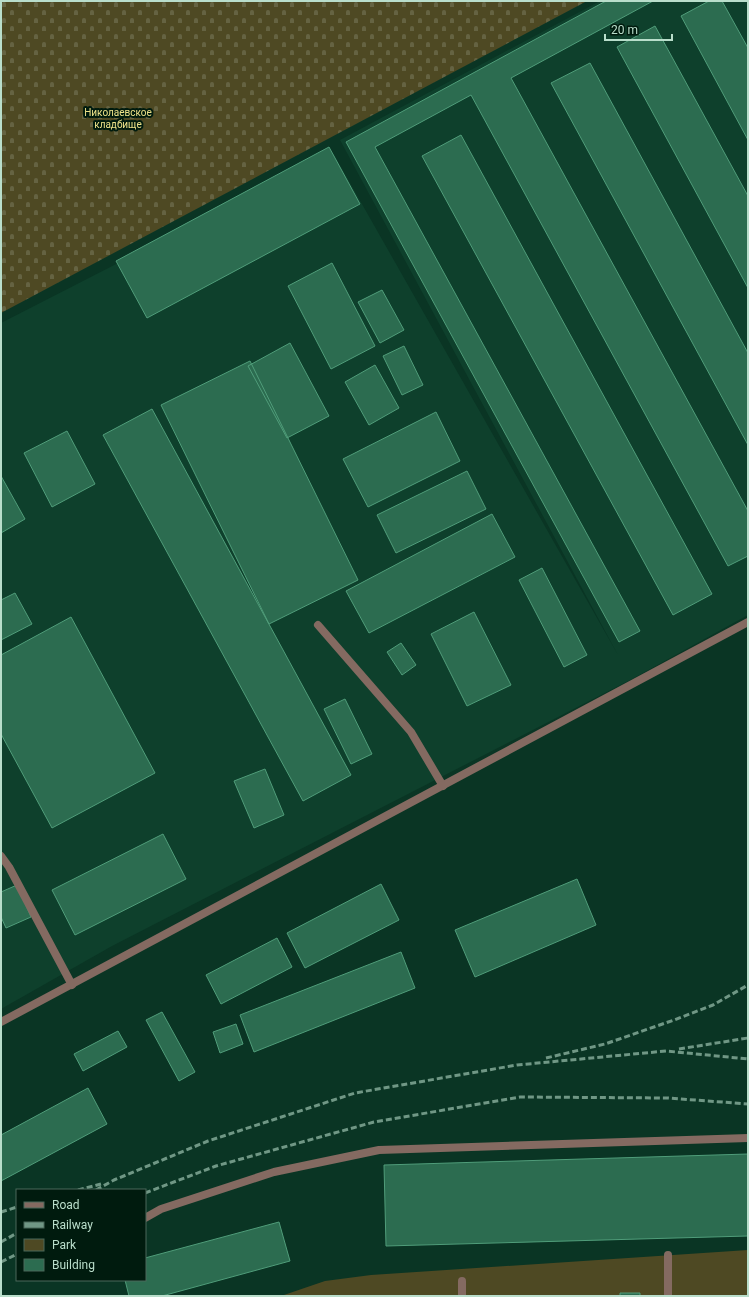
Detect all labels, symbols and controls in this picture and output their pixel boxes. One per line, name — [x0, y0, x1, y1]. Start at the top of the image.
scale bar — [605, 16, 672, 42]
text: 20 m — [611, 23, 638, 37]
park label: Николаевское кладбище — [84, 107, 152, 130]
legend — [16, 1189, 146, 1281]
text: Road — [52, 1198, 80, 1212]
text: Railway — [52, 1218, 93, 1232]
text: Park — [52, 1238, 77, 1252]
text: Building — [52, 1258, 95, 1272]

